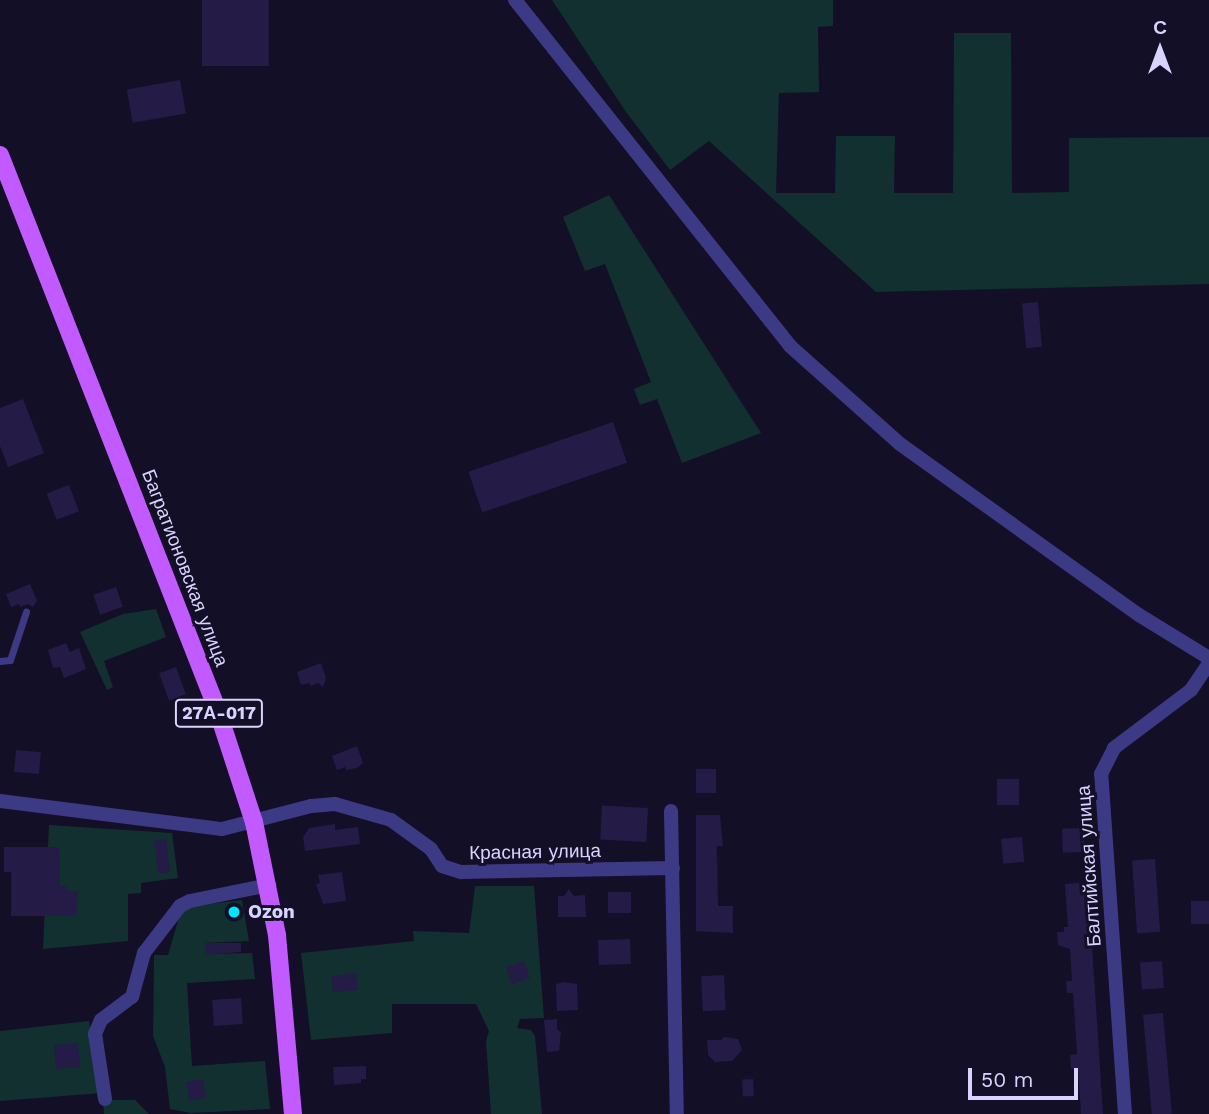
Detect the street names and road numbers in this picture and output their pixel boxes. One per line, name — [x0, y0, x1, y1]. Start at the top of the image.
street label: Багратионовская улица — [137, 466, 233, 670]
road number: 27А-017 — [174, 698, 264, 728]
street label: Балтийская улица — [1072, 784, 1106, 948]
street label: Красная улица — [469, 839, 601, 865]

